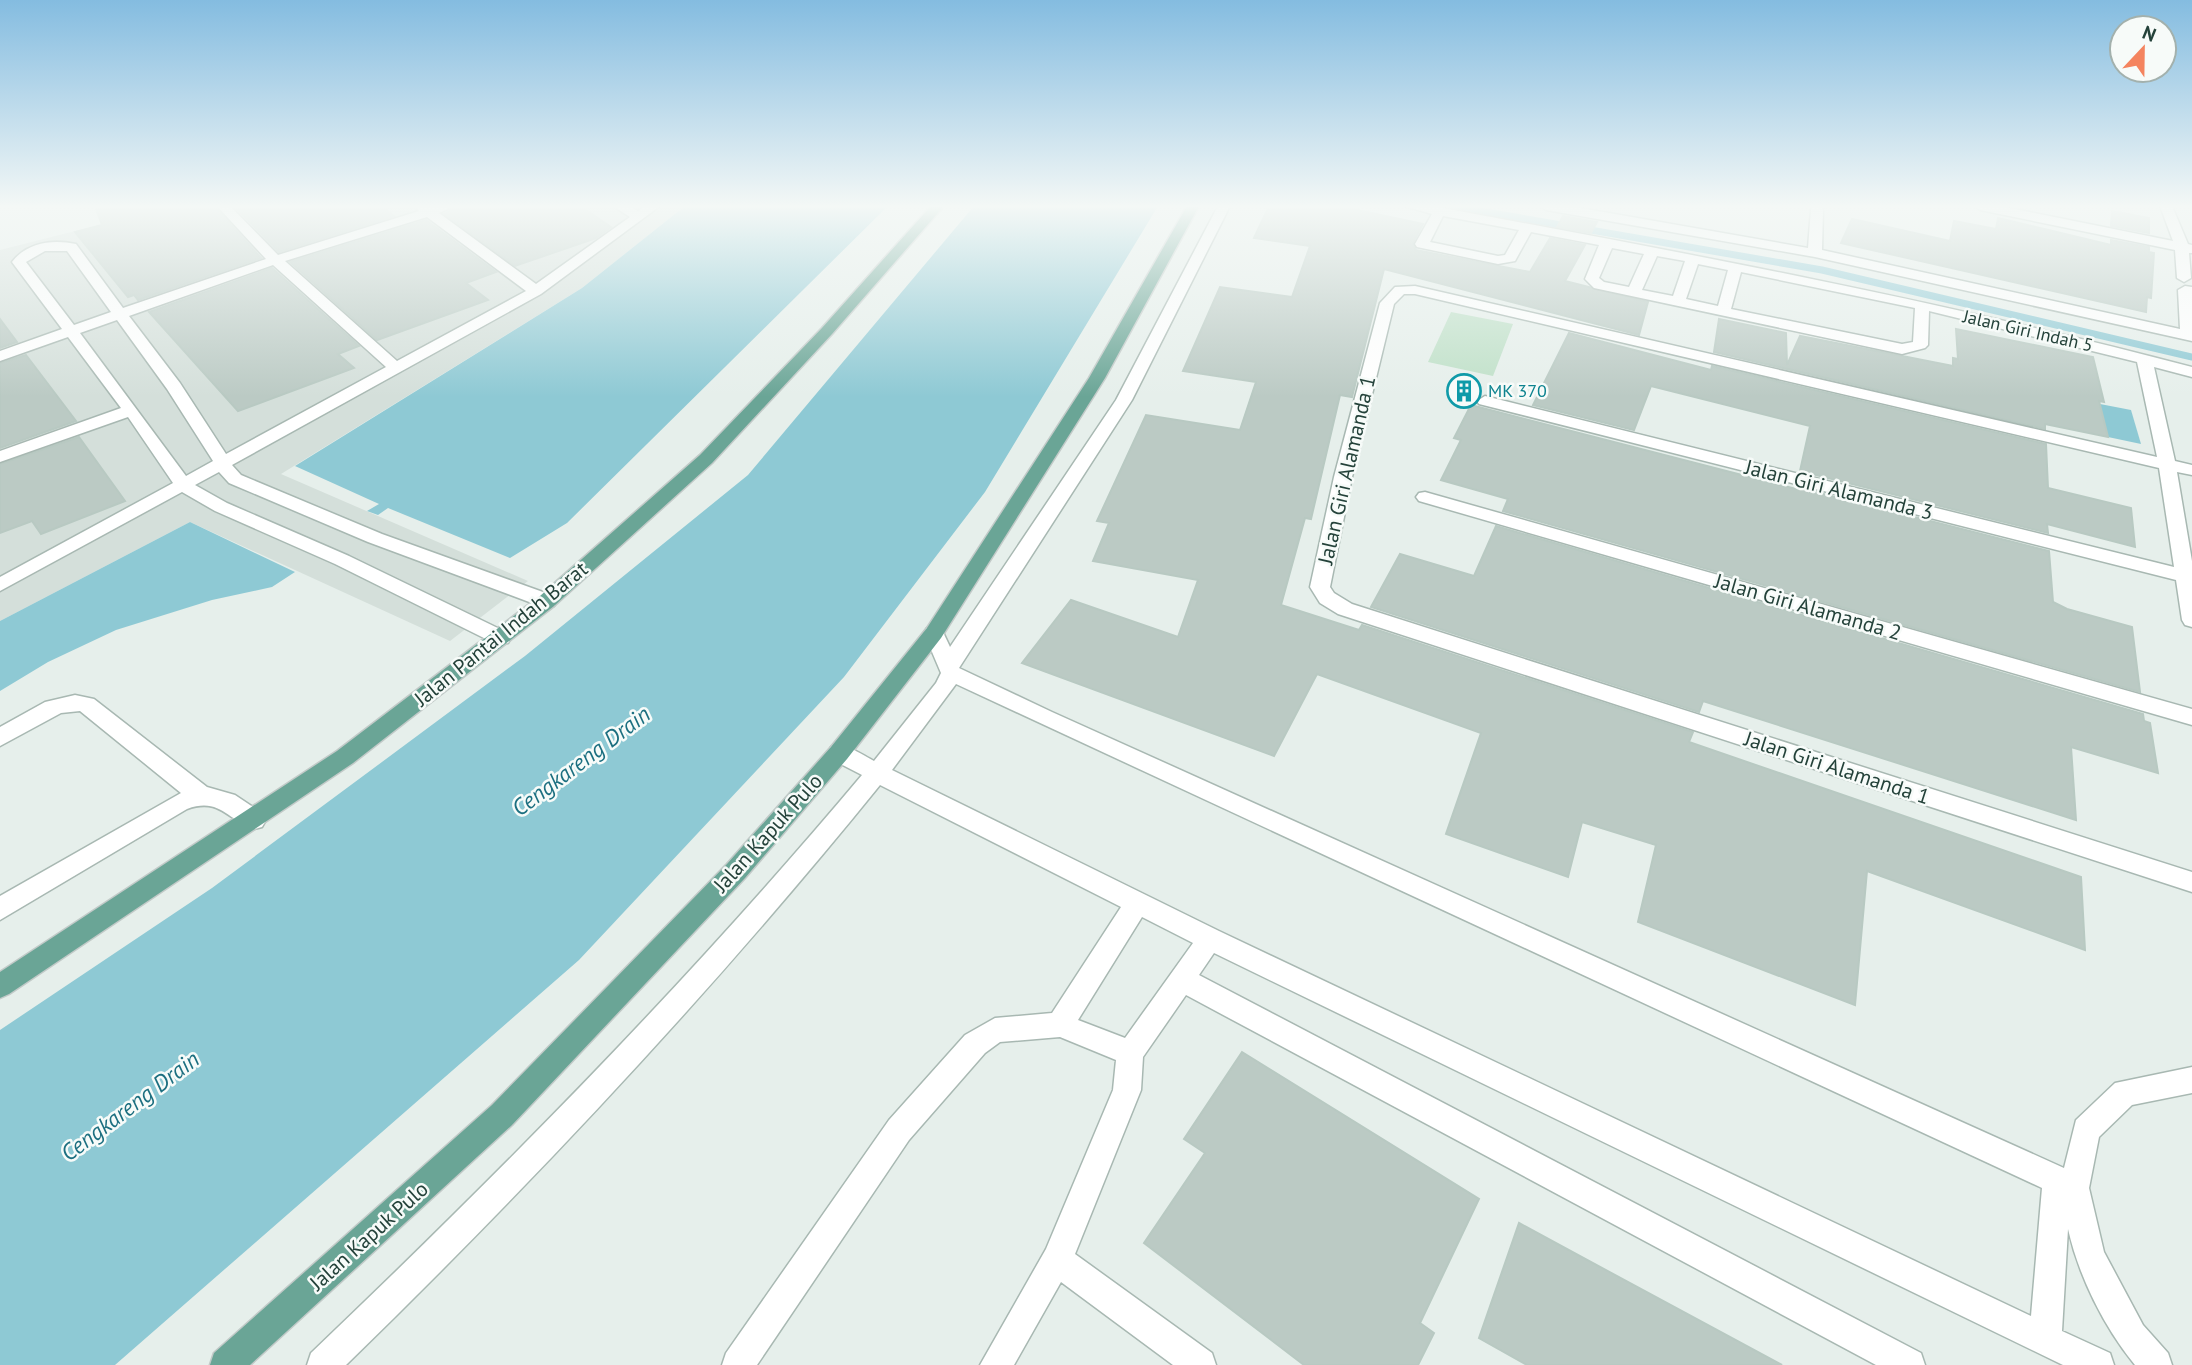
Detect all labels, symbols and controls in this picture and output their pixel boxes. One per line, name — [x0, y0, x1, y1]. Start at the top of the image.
north arrow — [2108, 14, 2178, 84]
text: N — [2139, 20, 2160, 47]
street label: Jalan Giri Indah 5 — [1960, 304, 2095, 357]
building icon: MK 370 — [1445, 372, 1483, 410]
street label: Jalan Giri Alamanda 1 — [1311, 373, 1381, 568]
place label: MK 370 — [1488, 379, 1547, 402]
street label: Jalan Giri Alamanda 3 — [1741, 453, 1936, 526]
street label: Jalan Pantai Indah Barat — [408, 555, 593, 713]
street label: Jalan Giri Alamanda 2 — [1711, 567, 1905, 646]
water label: Cengkareng Drain — [506, 699, 656, 822]
street label: Jalan Giri Alamanda 1 — [1740, 725, 1933, 810]
street label: Jalan Kapuk Pulo — [707, 768, 828, 898]
water label: Cengkareng Drain — [55, 1044, 205, 1167]
street label: Jalan Kapuk Pulo — [303, 1175, 434, 1297]

